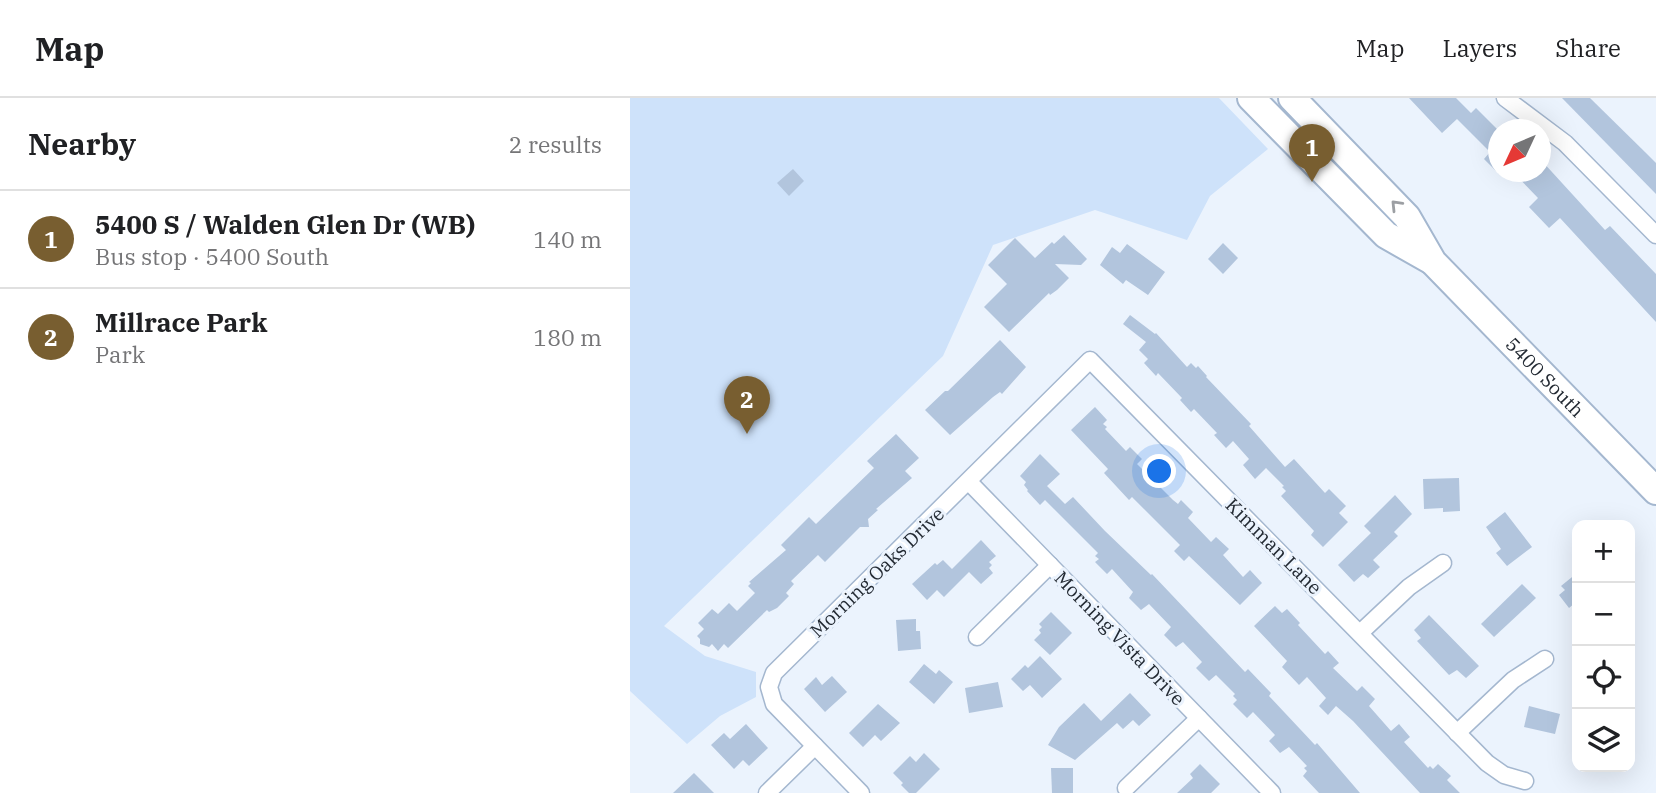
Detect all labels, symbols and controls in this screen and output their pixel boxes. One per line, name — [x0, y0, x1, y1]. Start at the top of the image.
text: Map — [35, 27, 104, 70]
text: Map — [1356, 32, 1404, 64]
text: Layers — [1442, 32, 1517, 64]
text: Share — [1555, 32, 1621, 64]
north arrow — [1488, 119, 1551, 182]
text: Nearby — [28, 124, 136, 163]
pin: 1 — [1289, 124, 1335, 182]
text: 2 results — [509, 129, 602, 159]
one-way arrow — [1391, 200, 1404, 213]
text: 5400 S / Walden Glen Dr (WB) — [95, 207, 475, 241]
text: 1 — [44, 224, 58, 254]
text: 140 m — [533, 224, 602, 254]
text: Bus stop · 5400 South — [95, 241, 329, 271]
text: Millrace Park — [95, 305, 267, 339]
text: 2 — [44, 322, 58, 352]
text: 180 m — [533, 322, 602, 352]
street label: 5400 South — [1501, 332, 1589, 422]
text: Park — [95, 339, 145, 369]
pin: 2 — [724, 376, 770, 434]
your location — [1142, 454, 1176, 488]
street label: Kimman Lane — [1221, 493, 1327, 599]
street label: Morning Oaks Drive — [805, 502, 949, 642]
map controls — [1572, 520, 1635, 772]
button: + — [1572, 520, 1635, 583]
street label: Morning Vista Drive — [1050, 566, 1190, 710]
button: − — [1572, 583, 1635, 646]
button: locate — [1572, 646, 1635, 709]
button: layers — [1572, 709, 1635, 772]

